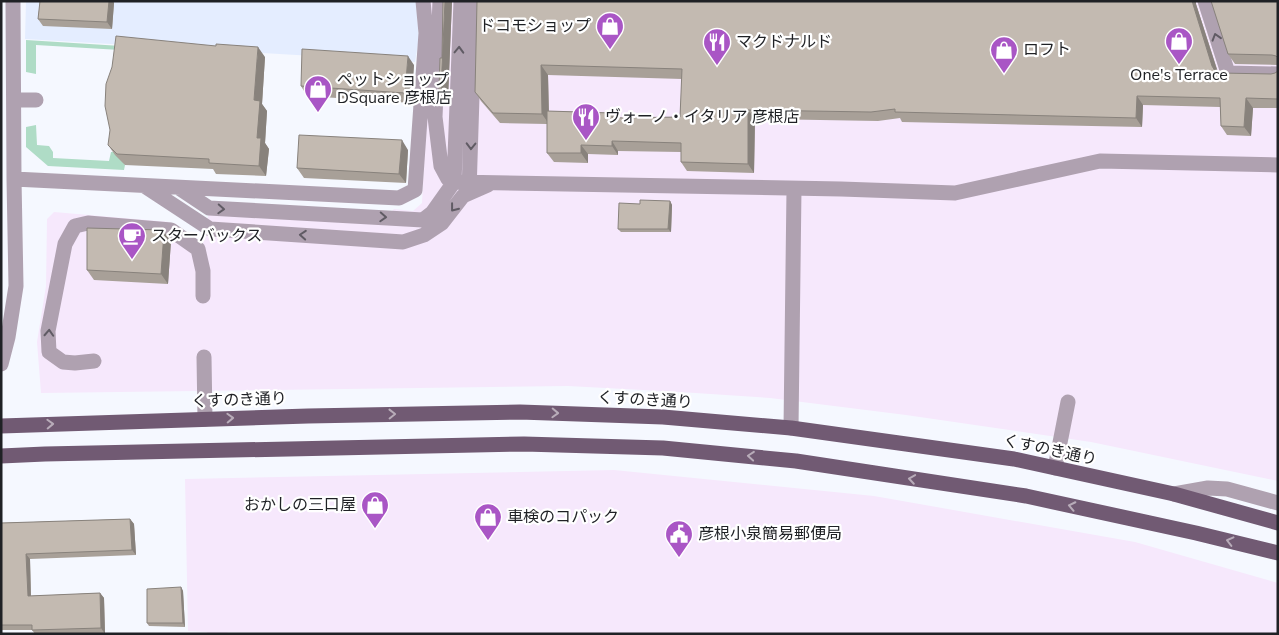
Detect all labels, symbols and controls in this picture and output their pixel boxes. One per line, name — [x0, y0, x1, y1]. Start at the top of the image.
shop icon: ドコモショップ — [595, 11, 625, 50]
place label: ドコモショップ — [479, 15, 591, 37]
shop icon: One's Terrace — [1164, 26, 1194, 65]
restaurant icon: マクドナルド — [702, 27, 732, 66]
place label: マクドナルド — [736, 31, 832, 53]
one-way arrow — [1212, 33, 1222, 42]
shop icon: ロフト — [989, 35, 1019, 74]
place label: ロフト — [1023, 39, 1071, 61]
one-way arrow — [454, 46, 464, 54]
place label: One's Terrace — [1130, 64, 1228, 86]
place label: ペットショップ DSquare 彦根店 — [337, 69, 452, 109]
shop icon: ペットショップ DSquare 彦根店 — [303, 74, 333, 113]
restaurant icon: ヴォーノ・イタリア 彦根店 — [571, 102, 601, 141]
place label: ヴォーノ・イタリア 彦根店 — [605, 106, 800, 128]
one-way arrow — [466, 143, 476, 151]
one-way arrow — [217, 203, 225, 214]
one-way arrow — [450, 203, 459, 212]
one-way arrow — [380, 212, 388, 223]
cafe icon: スターバックス — [117, 221, 147, 260]
place label: スターバックス — [151, 225, 262, 247]
one-way arrow — [299, 230, 307, 241]
one-way arrow — [43, 328, 54, 336]
street label: くすのき通り — [191, 387, 287, 413]
street label: くすのき通り — [597, 387, 693, 413]
one-way arrow — [552, 408, 559, 418]
one-way arrow — [389, 409, 397, 419]
one-way arrow — [226, 413, 234, 423]
one-way arrow — [46, 419, 54, 430]
street label: くすのき通り — [1001, 429, 1099, 471]
one-way arrow — [746, 451, 754, 462]
one-way arrow — [907, 474, 916, 484]
shop icon: おかしの三口屋 — [360, 490, 390, 529]
place label: おかしの三口屋 — [244, 494, 356, 516]
one-way arrow — [1067, 501, 1076, 512]
shop icon: 車検のコパック — [473, 502, 503, 541]
place label: 車検のコパック — [507, 506, 619, 528]
public building icon: 彦根小泉簡易郵便局 — [664, 519, 694, 558]
place label: 彦根小泉簡易郵便局 — [698, 523, 842, 545]
one-way arrow — [1226, 536, 1235, 547]

